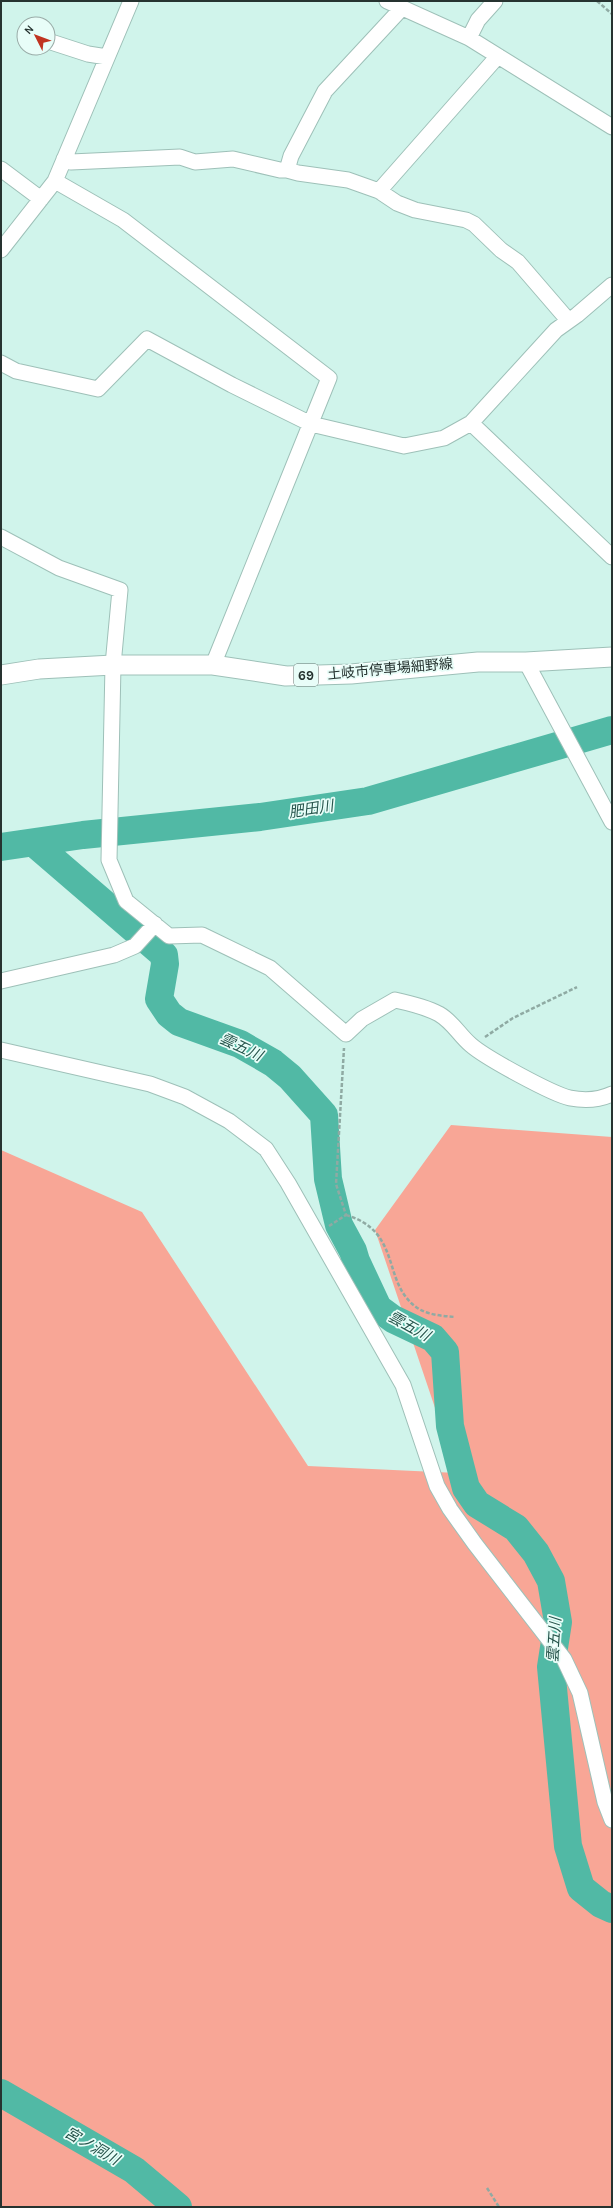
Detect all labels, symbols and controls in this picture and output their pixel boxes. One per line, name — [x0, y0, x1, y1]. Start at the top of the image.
north arrow — [16, 16, 56, 56]
text: N — [21, 22, 36, 37]
street label: 土岐市停車場細野線 — [326, 655, 454, 683]
road number: 69 — [294, 664, 318, 686]
water label: 肥田川 — [287, 796, 337, 821]
water label: 雲五川 — [217, 1029, 267, 1066]
water label: 雲五川 — [385, 1307, 435, 1346]
water label: 雲五川 — [543, 1615, 565, 1663]
water label: 宮ノ洞川 — [62, 2123, 124, 2170]

